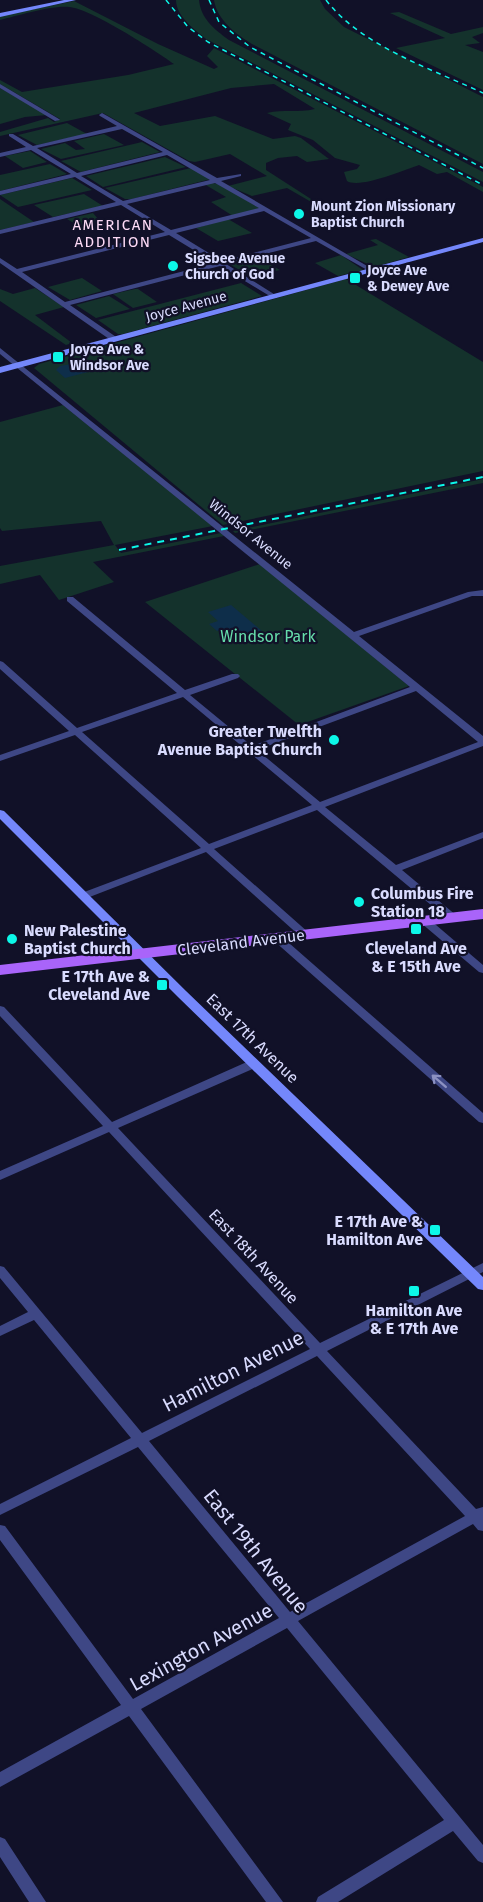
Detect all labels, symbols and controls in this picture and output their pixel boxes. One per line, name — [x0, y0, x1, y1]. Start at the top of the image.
place label: Mount Zion Missionary Baptist Church — [311, 198, 456, 231]
marker: Mount Zion Missionary Baptist Church — [292, 207, 306, 221]
district label: AMERICAN ADDITION — [72, 216, 154, 251]
place label: Sigsbee Avenue Church of God — [185, 250, 286, 283]
marker: Sigsbee Avenue Church of God — [166, 259, 180, 273]
place label: Joyce Ave & Dewey Ave — [366, 262, 450, 295]
marker: Joyce Ave & Dewey Ave — [348, 271, 362, 285]
street label: Joyce Avenue — [144, 287, 229, 325]
place label: Joyce Ave & Windsor Ave — [69, 341, 149, 374]
marker: Joyce Ave & Windsor Ave — [51, 350, 65, 364]
street label: Windsor Avenue — [206, 496, 296, 573]
park label: Windsor Park — [220, 627, 316, 646]
place label: Greater Twelfth Avenue Baptist Church — [157, 722, 322, 759]
marker: Greater Twelfth Avenue Baptist Church — [327, 733, 341, 747]
place label: Columbus Fire Station 18 — [371, 884, 474, 921]
marker: Columbus Fire Station 18 — [352, 895, 366, 909]
place label: New Palestine Baptist Church — [24, 921, 131, 958]
marker: Cleveland Ave & E 15th Ave — [409, 922, 423, 936]
street label: Cleveland Avenue — [176, 925, 306, 960]
marker: New Palestine Baptist Church — [5, 932, 19, 946]
place label: Cleveland Ave & E 15th Ave — [365, 939, 467, 976]
place label: E 17th Ave & Cleveland Ave — [48, 967, 150, 1004]
marker: E 17th Ave & Cleveland Ave — [155, 978, 169, 992]
street label: East 17th Avenue — [203, 990, 303, 1087]
one-way arrow — [432, 1074, 447, 1088]
street label: East 18th Avenue — [205, 1205, 302, 1308]
place label: E 17th Ave & Hamilton Ave — [326, 1212, 423, 1249]
marker: E 17th Ave & Hamilton Ave — [428, 1223, 442, 1237]
marker: Hamilton Ave & E 17th Ave — [407, 1284, 421, 1298]
place label: Hamilton Ave & E 17th Ave — [366, 1301, 463, 1338]
street label: Hamilton Avenue — [158, 1325, 308, 1417]
street label: East 19th Avenue — [199, 1484, 313, 1618]
street label: Lexington Avenue — [125, 1598, 277, 1696]

